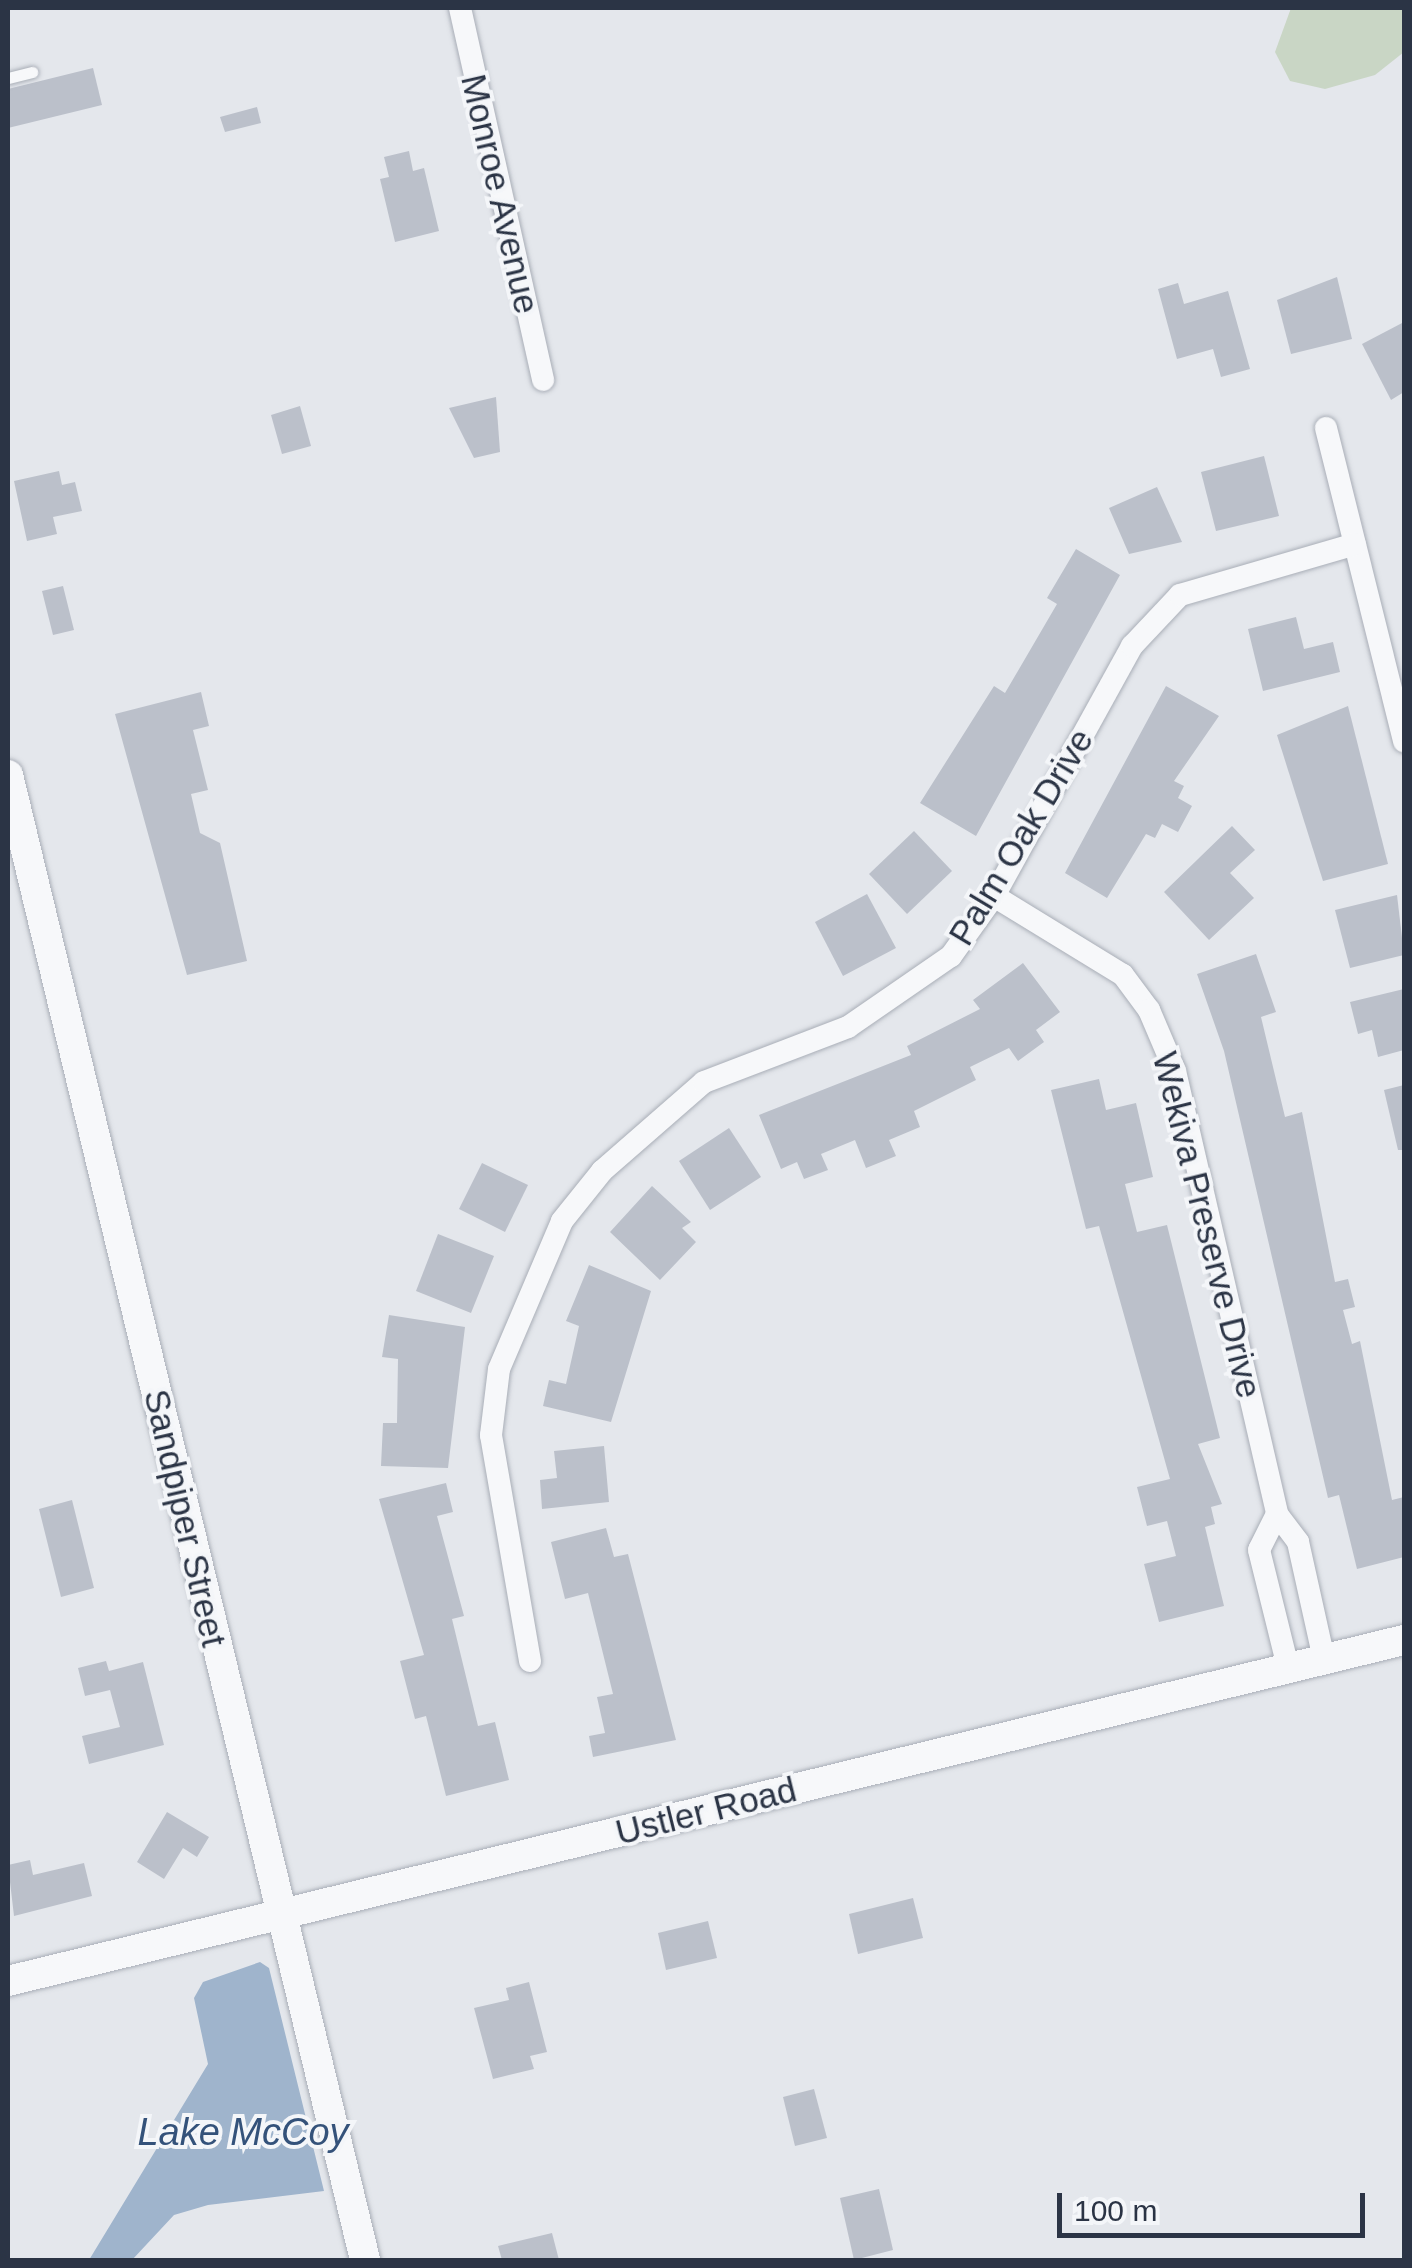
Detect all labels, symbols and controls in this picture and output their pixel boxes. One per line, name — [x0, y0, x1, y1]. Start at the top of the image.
street label: Monroe Avenue — [452, 69, 548, 319]
street label: Palm Oak Drive — [940, 721, 1102, 953]
street label: Wekiva Preserve Drive — [1144, 1048, 1270, 1402]
street label: Sandpiper Street — [135, 1385, 235, 1651]
street label: Ustler Road — [611, 1768, 801, 1854]
water label: Lake McCoy — [137, 2110, 349, 2156]
scale bar — [1062, 2173, 1370, 2235]
text: 100 m — [1074, 2194, 1157, 2227]

